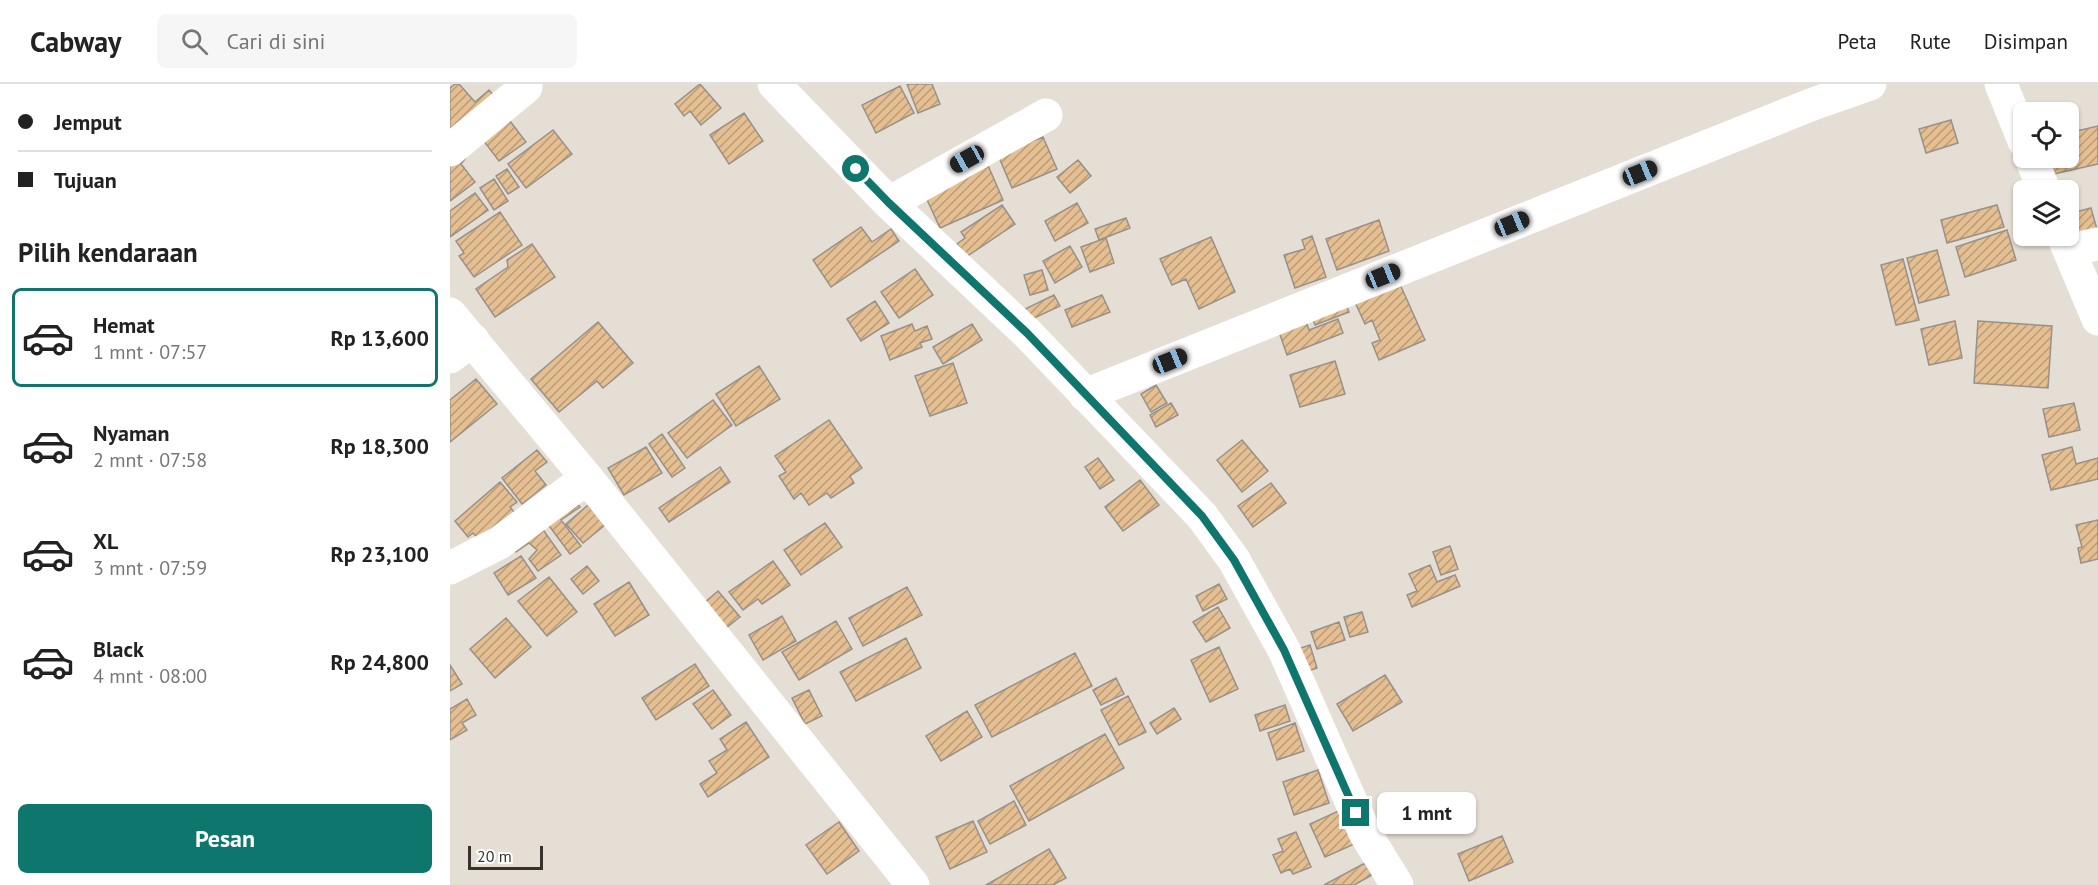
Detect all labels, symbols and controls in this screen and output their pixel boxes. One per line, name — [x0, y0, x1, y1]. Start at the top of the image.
search box — [157, 14, 577, 68]
text: Cabway — [30, 23, 121, 60]
icon: search — [178, 25, 211, 58]
text: Cari di sini — [226, 27, 326, 55]
text: Peta — [1837, 28, 1877, 55]
text: Rute — [1910, 28, 1951, 55]
text: Disimpan — [1984, 28, 2068, 55]
map controls — [2013, 102, 2079, 246]
button: locate — [2013, 102, 2079, 168]
text: Jemput — [54, 108, 122, 136]
car — [947, 142, 987, 176]
route start — [842, 155, 869, 182]
car — [1620, 158, 1660, 188]
text: Tujuan — [54, 166, 117, 194]
button: layers — [2013, 180, 2079, 246]
car — [1492, 209, 1532, 239]
text: Pilih kendaraan — [18, 235, 198, 269]
car — [1363, 261, 1403, 291]
icon: car — [21, 311, 75, 365]
text: Hemat — [93, 311, 155, 339]
text: Rp 13,600 — [330, 324, 429, 352]
text: 1 mnt · 07:57 — [93, 339, 207, 365]
car — [1150, 346, 1190, 376]
icon: car — [21, 419, 75, 473]
text: Nyaman — [93, 419, 170, 447]
text: Rp 18,300 — [330, 432, 429, 460]
text: 2 mnt · 07:58 — [93, 447, 207, 473]
icon: car — [21, 527, 75, 581]
text: XL — [93, 527, 118, 555]
text: Rp 23,100 — [330, 540, 429, 568]
text: 3 mnt · 07:59 — [93, 555, 207, 581]
icon: car — [21, 635, 75, 689]
text: Black — [93, 635, 144, 663]
text: Rp 24,800 — [330, 648, 429, 676]
text: 4 mnt · 08:00 — [93, 663, 207, 689]
callout: 1 mnt — [1377, 792, 1476, 834]
route end — [1342, 799, 1369, 826]
text: 1 mnt — [1401, 800, 1452, 826]
button: Pesan — [18, 804, 432, 873]
scale bar — [468, 843, 543, 870]
text: 20 m — [477, 846, 512, 866]

